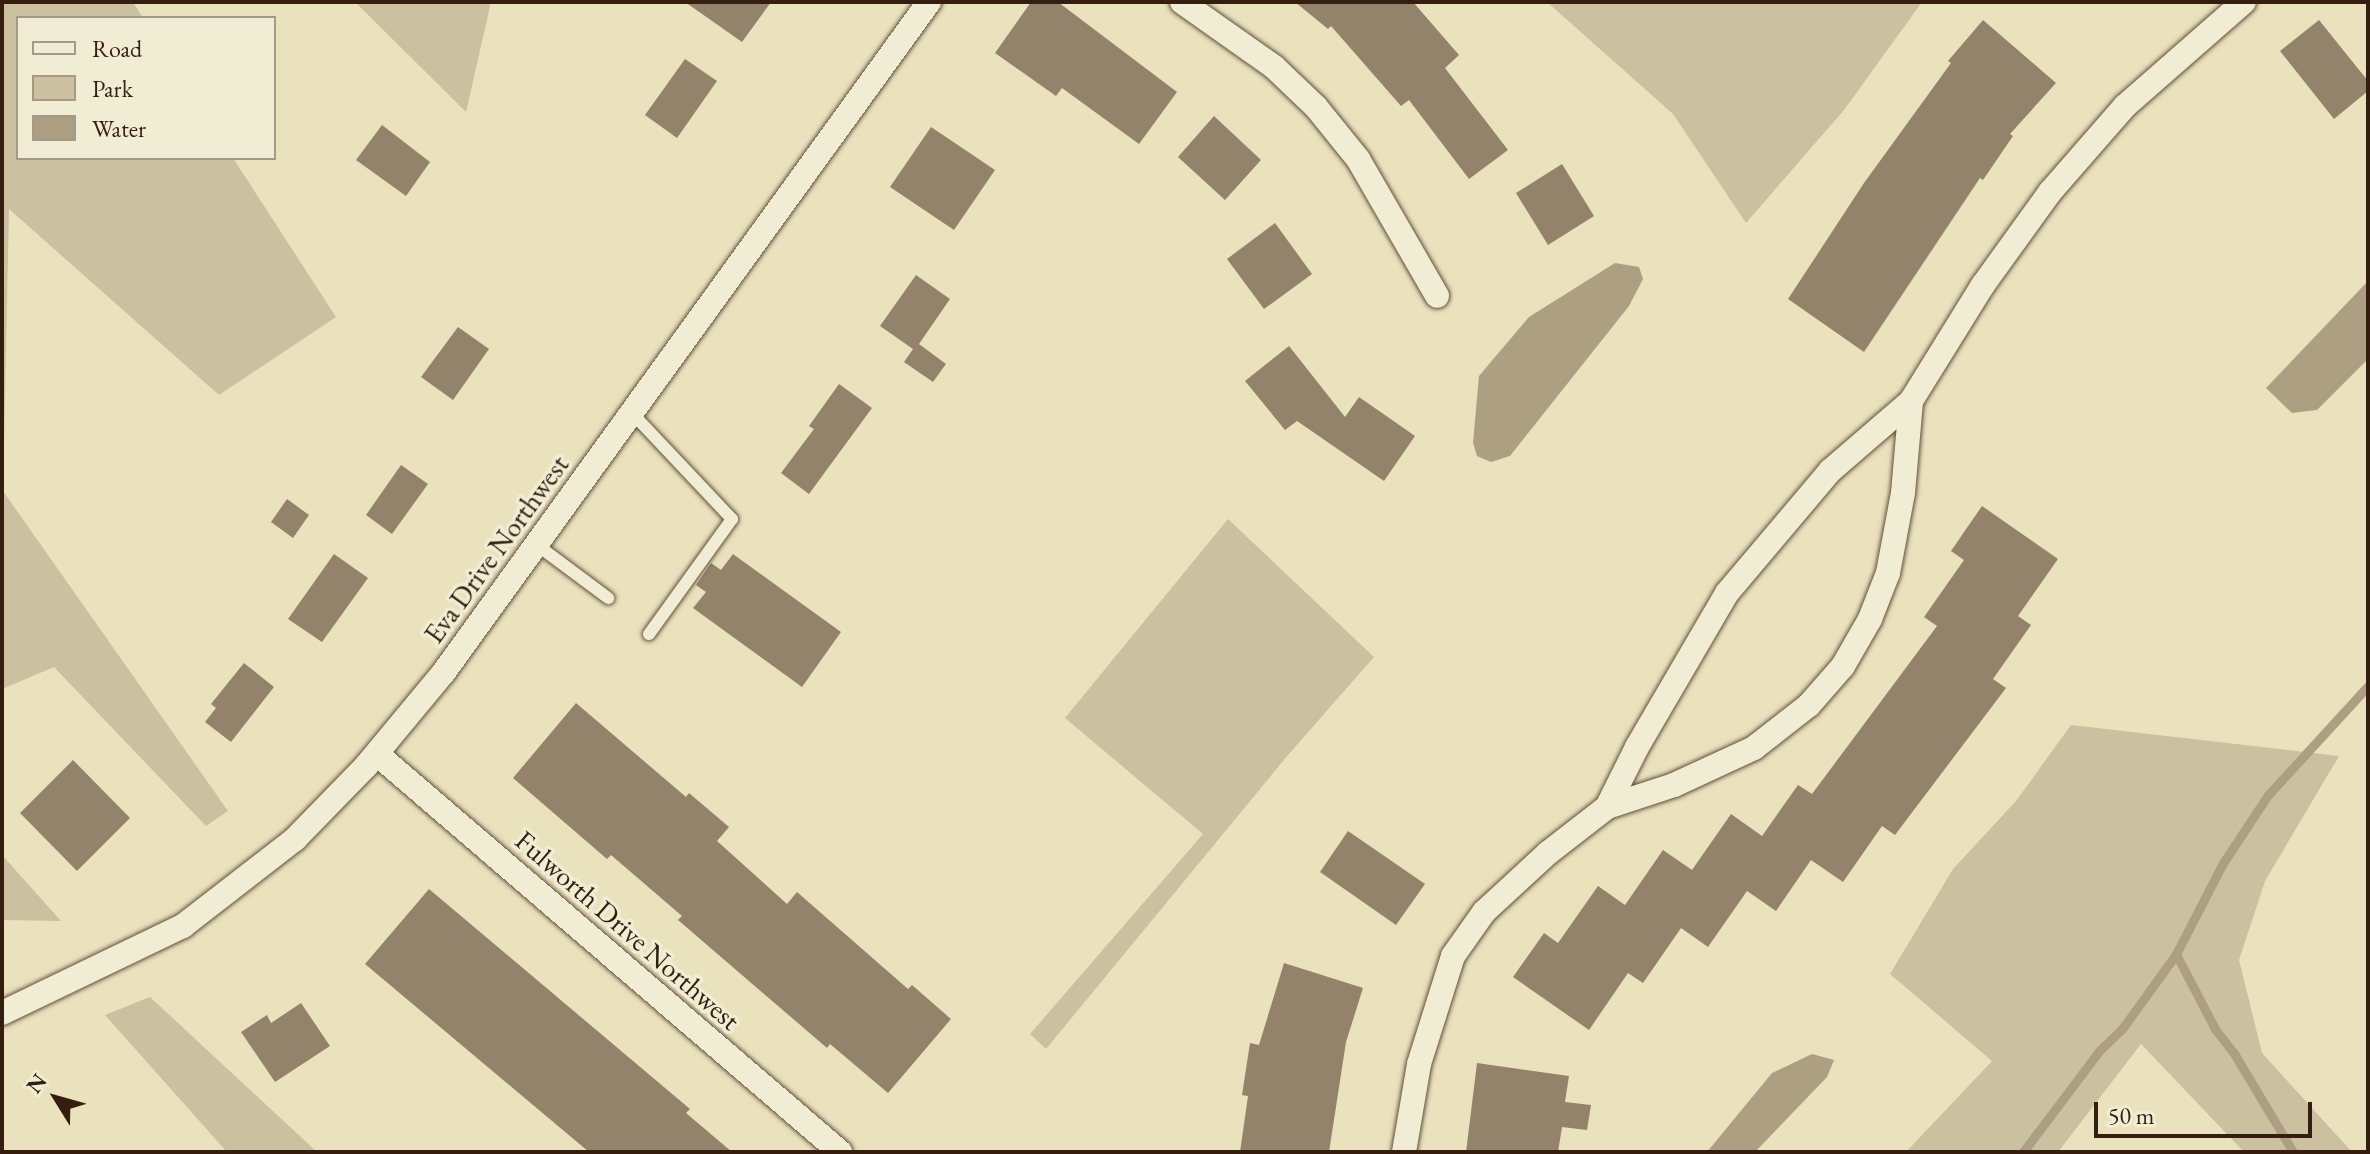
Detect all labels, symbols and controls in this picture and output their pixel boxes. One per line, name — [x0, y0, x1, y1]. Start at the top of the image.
legend — [16, 16, 276, 160]
text: Road — [92, 33, 142, 64]
text: Park — [92, 73, 133, 104]
text: Water — [92, 113, 146, 144]
street label: Eva Drive Northwest — [417, 448, 575, 650]
street label: Fulworth Drive Northwest — [509, 823, 747, 1037]
north arrow — [16, 1058, 96, 1138]
text: N — [19, 1067, 53, 1099]
scale bar — [2098, 1086, 2316, 1136]
text: 50 m — [2108, 1100, 2155, 1131]

